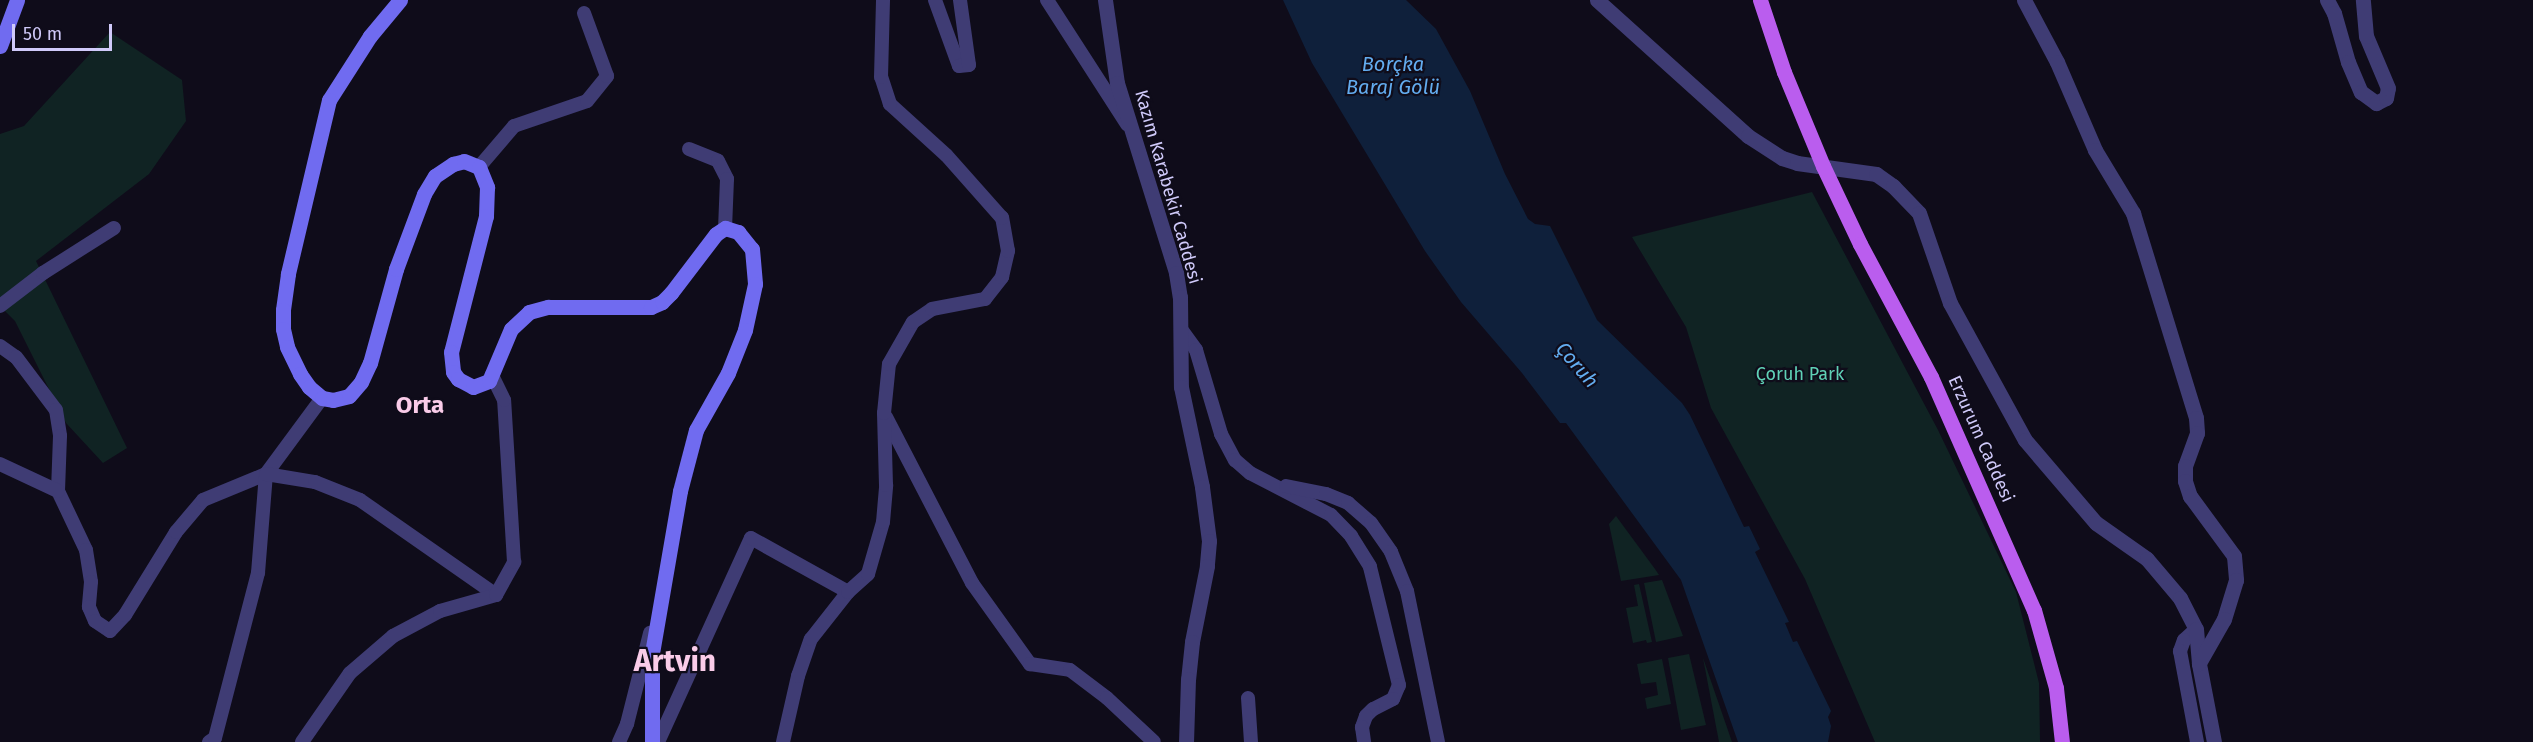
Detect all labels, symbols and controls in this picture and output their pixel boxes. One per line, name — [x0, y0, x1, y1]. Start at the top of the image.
scale bar — [15, 12, 116, 50]
text: 50 m — [23, 23, 62, 45]
water label: Borçka Baraj Gölü — [1346, 53, 1440, 100]
street label: Kazım Karabekir Caddesi — [1130, 88, 1206, 286]
water label: Çoruh — [1551, 337, 1603, 393]
park label: Çoruh Park — [1756, 363, 1844, 385]
street label: Erzurum Caddesi — [1943, 372, 2019, 506]
district label: Orta — [396, 392, 444, 420]
district label: Artvin — [634, 643, 716, 679]

